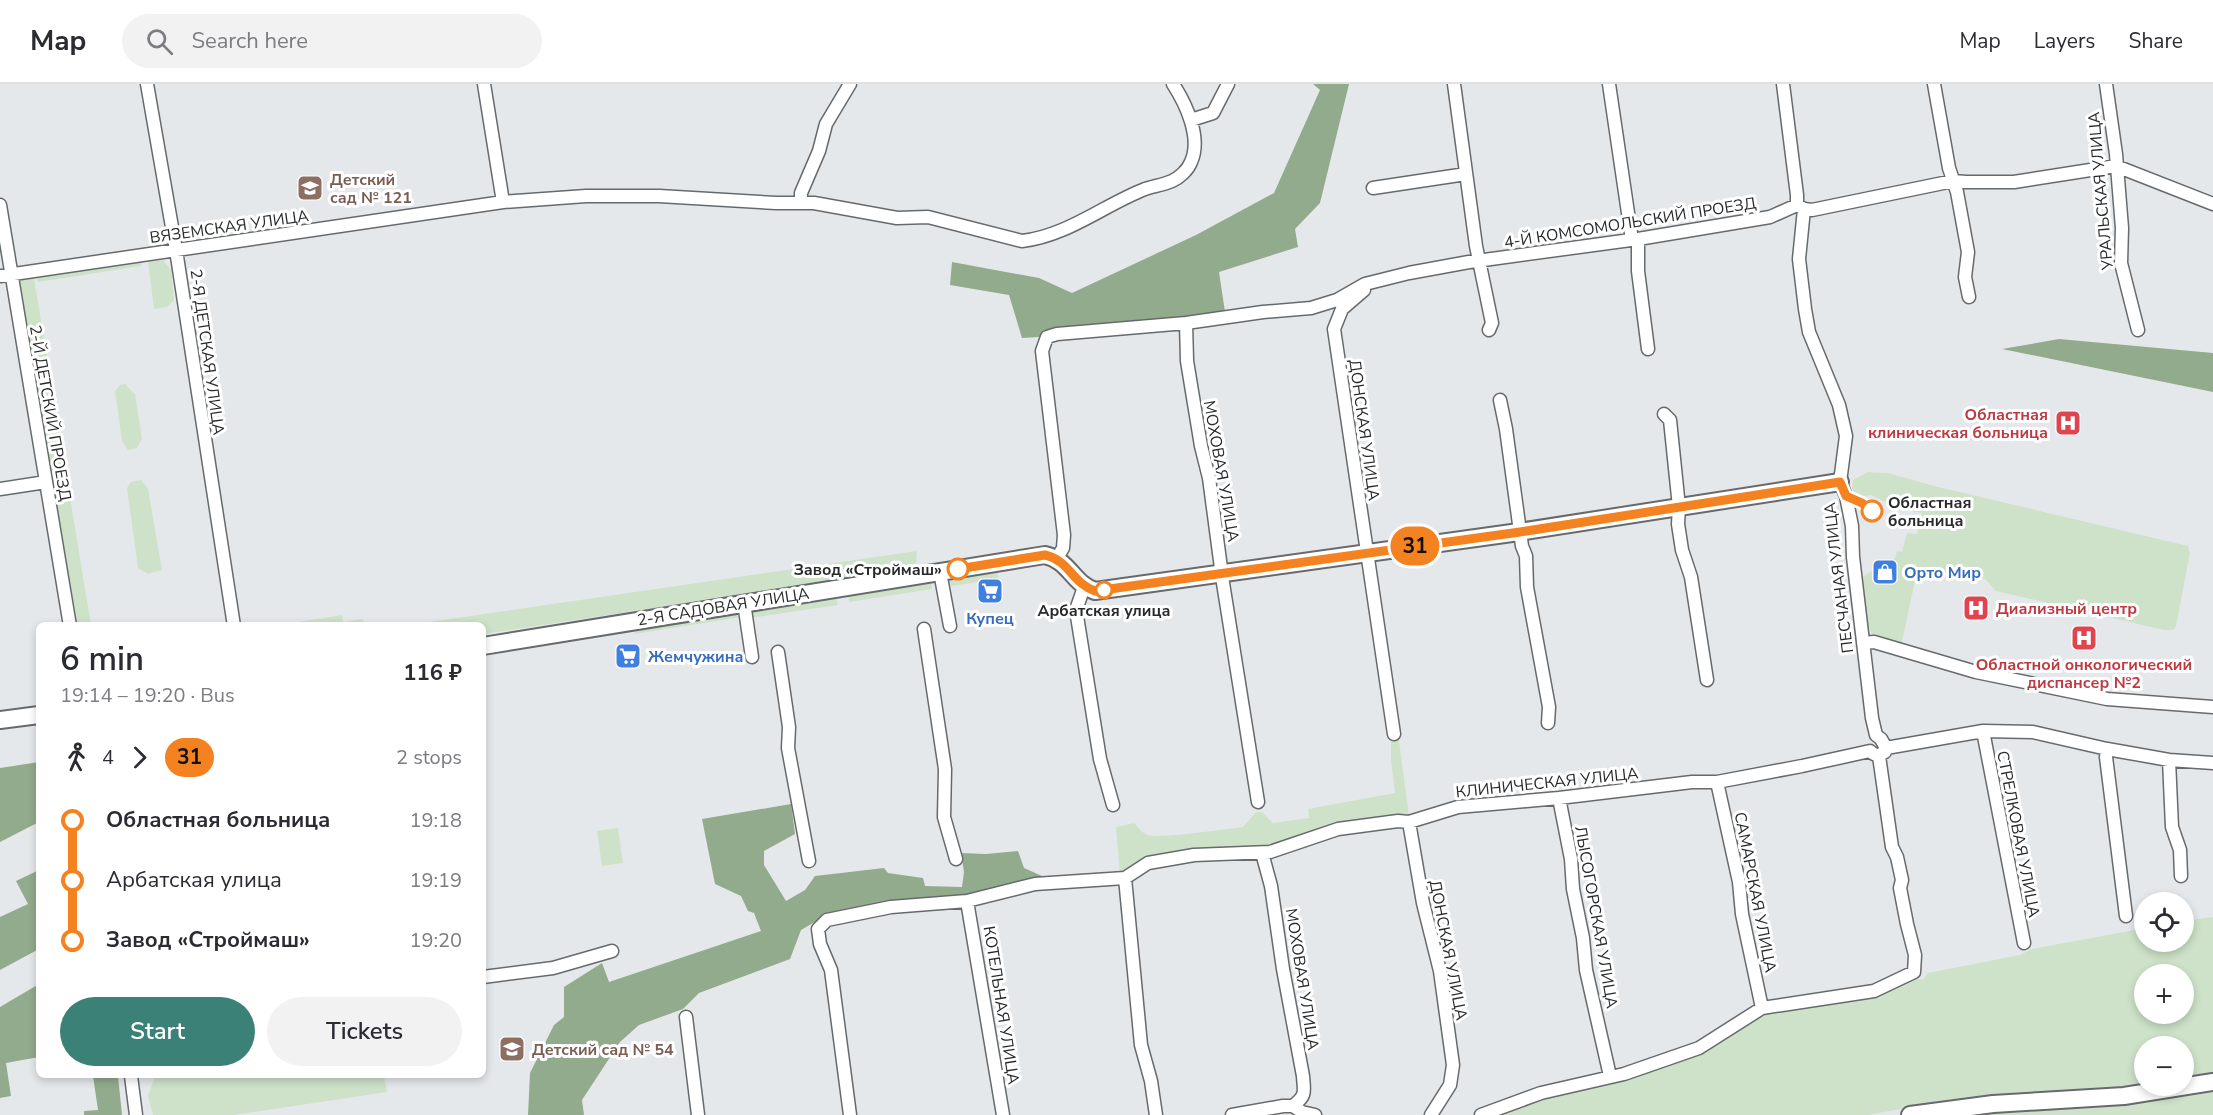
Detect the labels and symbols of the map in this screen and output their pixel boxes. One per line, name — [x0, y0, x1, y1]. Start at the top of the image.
street label: УРАЛЬСКАЯ УЛИЦА — [2083, 111, 2119, 272]
place label: Детский сад № 121 — [330, 169, 412, 209]
school or university icon: Детский сад № 121 — [295, 173, 325, 203]
street label: 4-Й КОМСОМОЛЬСКИЙ ПРОЕЗД — [1503, 192, 1758, 254]
street label: ВЯЗЕМСКАЯ УЛИЦА — [148, 205, 310, 249]
street label: 2-Я ДЕТСКАЯ УЛИЦА — [184, 268, 230, 437]
street label: 2-Й ДЕТСКИЙ ПРОЕЗД — [24, 324, 76, 503]
street label: ДОНСКАЯ УЛИЦА — [1343, 358, 1385, 503]
street label: МОХОВАЯ УЛИЦА — [1198, 399, 1244, 544]
place label: Областная клиническая больница — [1868, 404, 2048, 444]
hospital icon: Областная клиническая больница — [2053, 408, 2083, 438]
place label: Областная больница — [1888, 492, 1971, 532]
marker: Областная больница — [1861, 500, 1883, 522]
street label: ПЕСЧАНАЯ УЛИЦА — [1819, 501, 1859, 654]
line badge: 31 — [1388, 526, 1442, 566]
shop icon: Орто Мир — [1870, 557, 1900, 587]
marker: Завод «Строймаш» — [947, 558, 969, 580]
place label: Завод «Строймаш» — [794, 559, 942, 581]
place label: Орто Мир — [1904, 562, 1981, 584]
supermarket icon: Купец — [975, 576, 1005, 606]
marker: Арбатская улица — [1095, 581, 1113, 599]
street label: 2-Я САДОВАЯ УЛИЦА — [636, 582, 811, 631]
hospital icon: Диализный центр — [1961, 593, 1991, 623]
place label: Диализный центр — [1996, 598, 2137, 620]
place label: Арбатская улица — [1038, 600, 1170, 622]
place label: Купец — [966, 608, 1014, 630]
hospital icon: Областной онкологический диспансер №2 — [2069, 623, 2099, 653]
supermarket icon: Жемчужина — [613, 641, 643, 671]
place label: Жемчужина — [648, 646, 743, 668]
place label: Областной онкологический диспансер №2 — [1976, 654, 2192, 694]
street label: СТРЕЛКОВАЯ УЛИЦА — [1991, 749, 2045, 920]
street label: КЛИНИЧЕСКАЯ УЛИЦА — [1455, 762, 1640, 804]
street label: САМАРСКАЯ УЛИЦА — [1729, 810, 1781, 975]
street label: ЛЫСОГОРСКАЯ УЛИЦА — [1569, 824, 1623, 1010]
street label: ДОНСКАЯ УЛИЦА — [1424, 878, 1472, 1023]
street label: МОХОВАЯ УЛИЦА — [1280, 907, 1324, 1052]
street label: КОТЕЛЬНАЯ УЛИЦА — [978, 924, 1024, 1086]
school or university icon: Детский сад № 54 — [497, 1034, 527, 1064]
place label: Детский сад № 54 — [532, 1039, 674, 1061]

